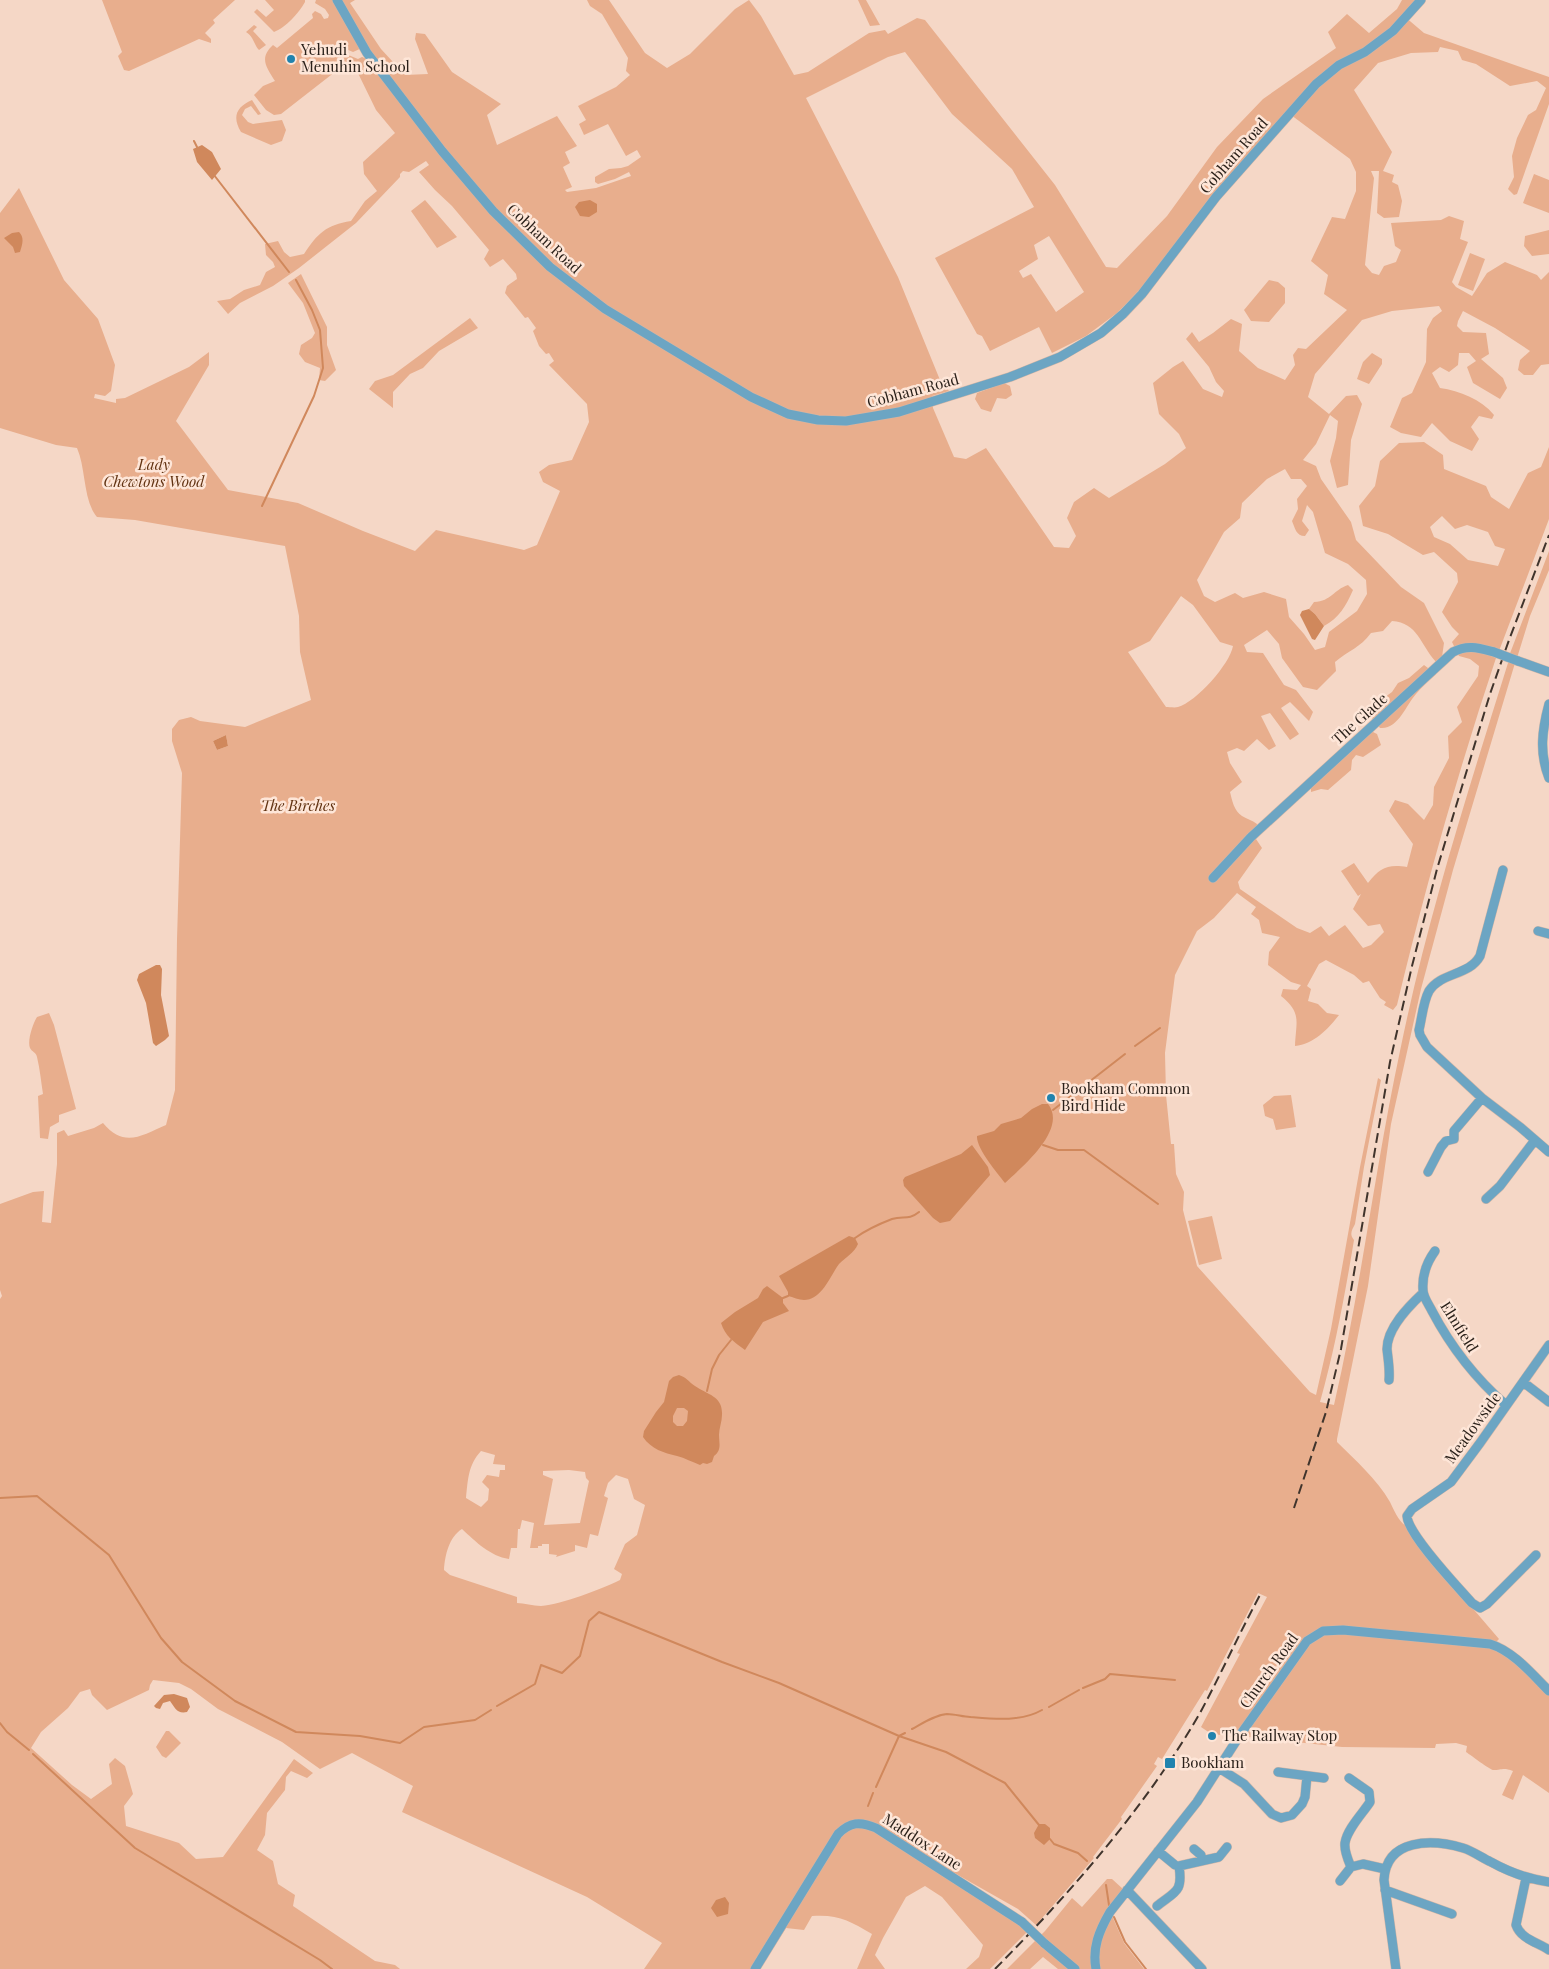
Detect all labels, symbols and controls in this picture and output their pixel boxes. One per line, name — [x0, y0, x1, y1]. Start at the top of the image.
place label: Yehudi Menuhin School — [300, 39, 410, 76]
marker: Yehudi Menuhin School — [285, 53, 297, 65]
street label: Cobham Road — [1195, 113, 1272, 197]
street label: Cobham Road — [503, 199, 586, 278]
street label: Cobham Road — [865, 368, 961, 412]
park label: Lady Chewtons Wood — [104, 454, 205, 491]
street label: The Glade — [1327, 688, 1391, 748]
park label: The Birches — [261, 795, 335, 815]
place label: Bookham Common Bird Hide — [1061, 1078, 1190, 1115]
marker: Bookham Common Bird Hide — [1045, 1092, 1057, 1104]
street label: Elmfield — [1436, 1297, 1483, 1356]
street label: Meadowside — [1440, 1388, 1505, 1467]
street label: Church Road — [1234, 1629, 1302, 1712]
place label: The Railway Stop — [1222, 1725, 1338, 1745]
marker: The Railway Stop — [1206, 1730, 1218, 1742]
place label: Bookham — [1181, 1752, 1245, 1772]
marker: Bookham — [1163, 1756, 1177, 1770]
street label: Maddox Lane — [879, 1808, 966, 1874]

